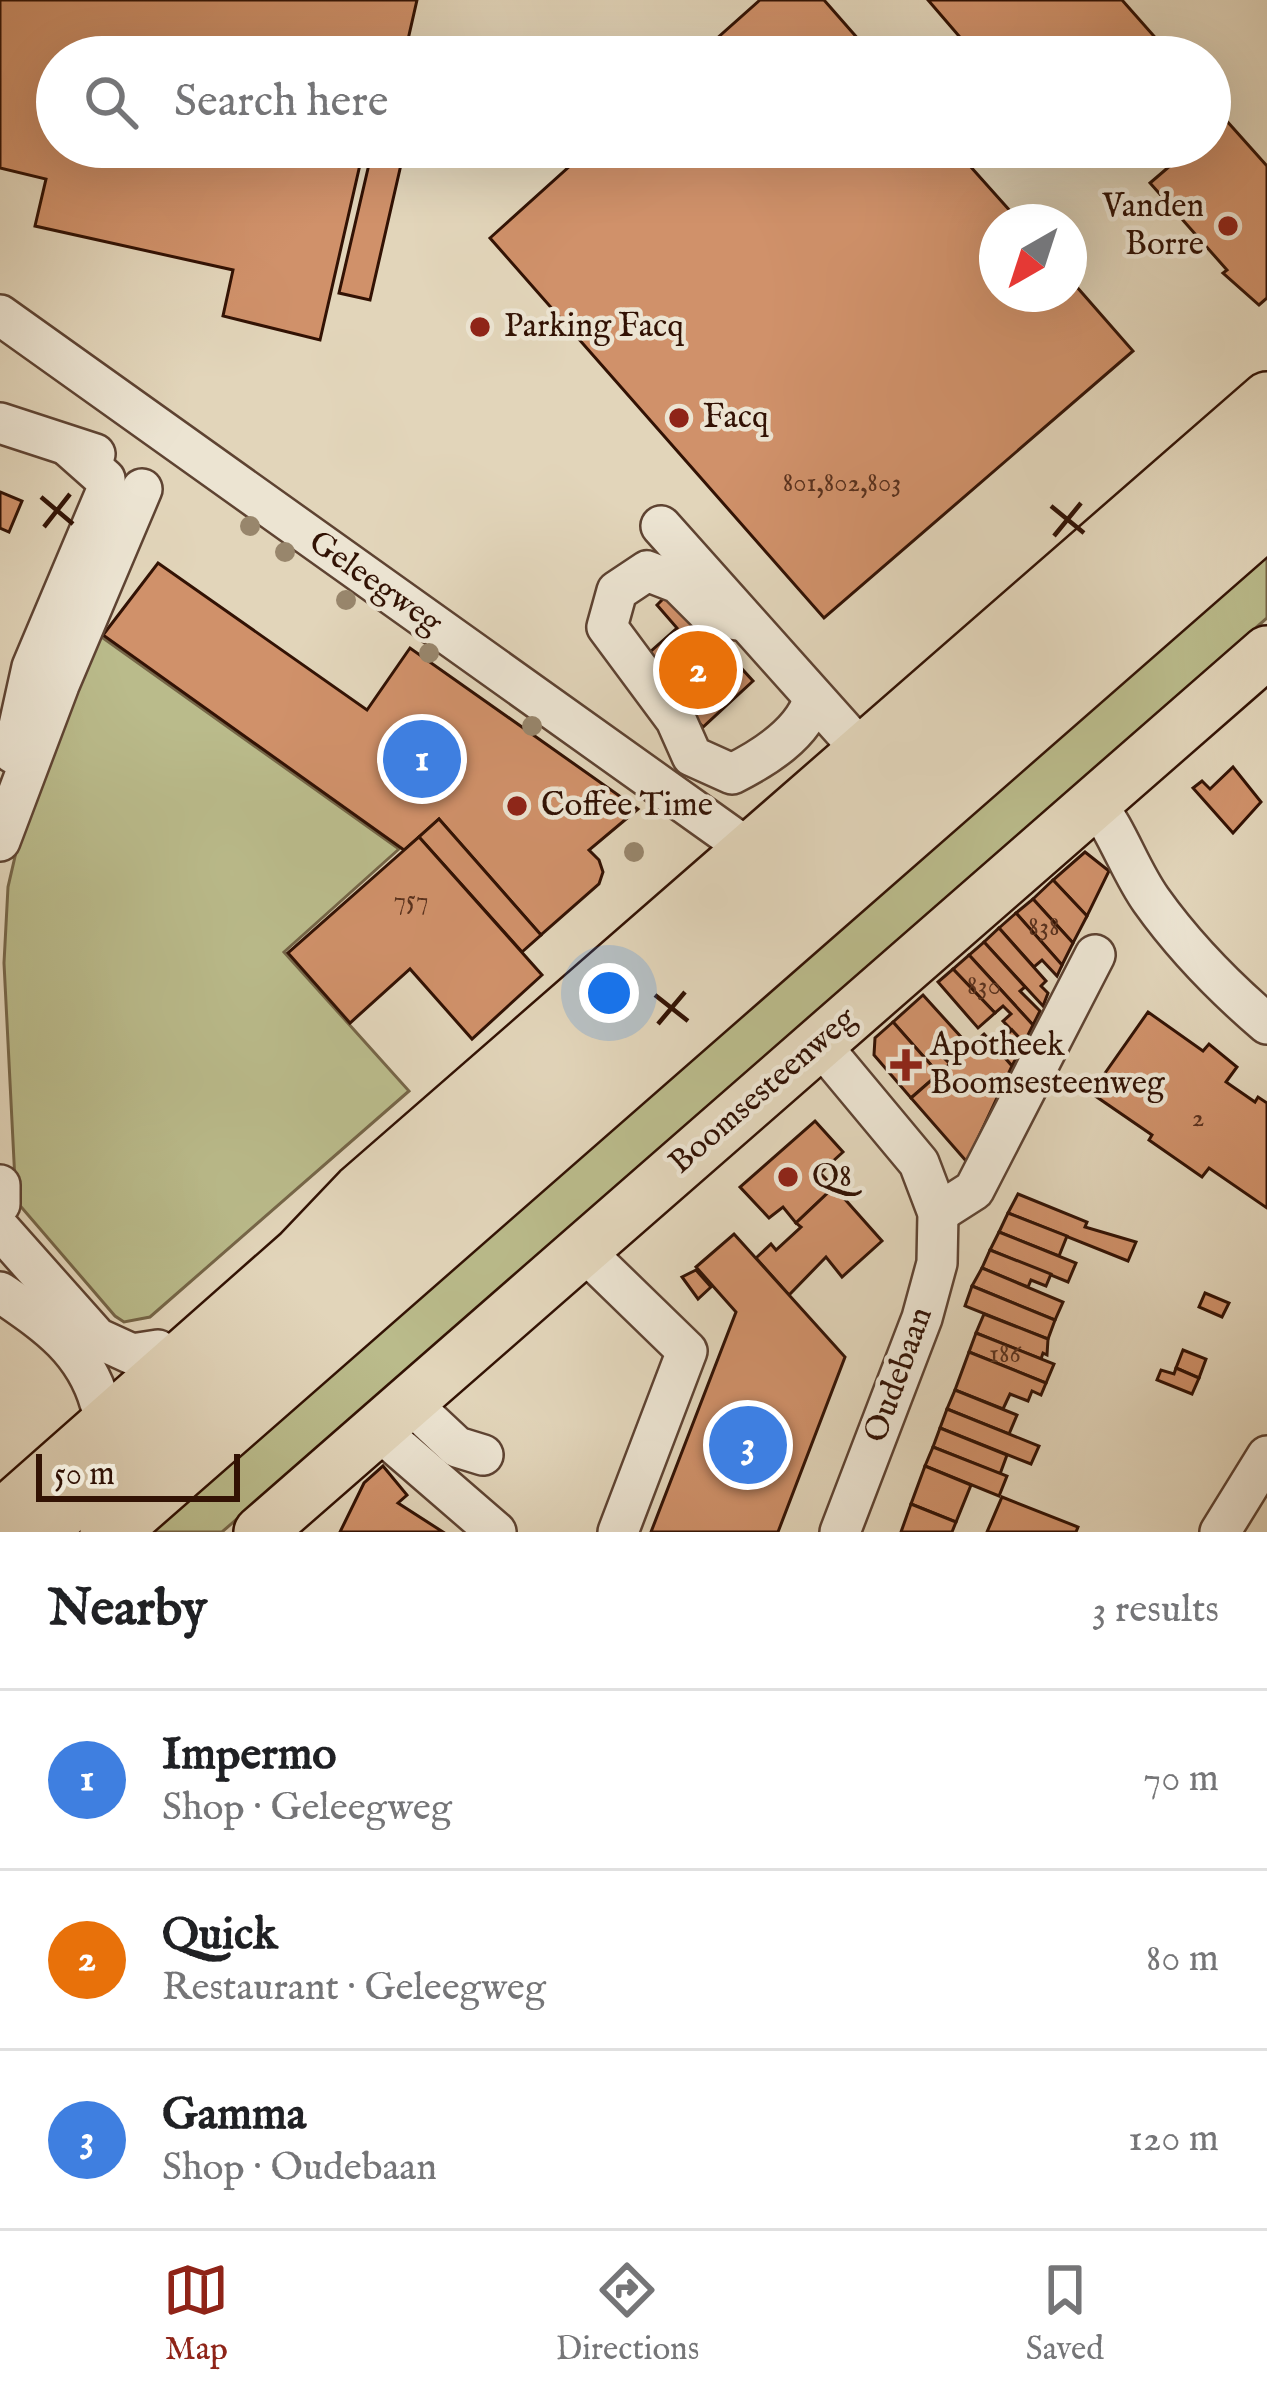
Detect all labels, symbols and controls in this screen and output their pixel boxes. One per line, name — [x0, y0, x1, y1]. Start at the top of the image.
search box — [36, 36, 1231, 168]
icon: search — [78, 69, 144, 135]
text: Search here — [174, 74, 388, 131]
place label: Vanden Borre — [1101, 186, 1204, 266]
north arrow — [979, 204, 1087, 312]
marker: Vanden Borre — [1215, 213, 1241, 239]
place label: Parking Facq — [504, 306, 684, 348]
marker: Parking Facq — [467, 314, 493, 340]
place label: Facq — [703, 397, 769, 439]
marker: Facq — [666, 405, 692, 431]
house number: 801,802,803 — [783, 467, 901, 501]
street label: Geleegweg — [300, 522, 451, 645]
pin: 2 — [659, 625, 737, 715]
pin: 1 — [383, 714, 461, 804]
place label: Coffee Time — [541, 785, 713, 827]
marker: Coffee Time — [504, 793, 530, 819]
house number: 757 — [393, 884, 429, 918]
house number: 838 — [1028, 911, 1060, 945]
your location — [579, 963, 639, 1023]
house number: 830 — [967, 970, 1001, 1004]
street label: Boomsesteenweg — [661, 997, 866, 1184]
place label: Apotheek Boomsesteenweg — [929, 1025, 1166, 1105]
marker: Apotheek Boomsesteenweg — [893, 1052, 919, 1078]
house number: 2 — [1192, 1102, 1204, 1136]
place label: Q8 — [812, 1156, 862, 1198]
marker: Q8 — [775, 1164, 801, 1190]
street label: Oudebaan — [855, 1302, 943, 1448]
house number: 186 — [989, 1338, 1022, 1372]
pin: 3 — [709, 1400, 787, 1490]
scale bar — [36, 1448, 240, 1501]
text: 50 m — [54, 1454, 115, 1496]
text: Nearby — [48, 1578, 207, 1643]
text: 3 results — [1092, 1586, 1219, 1635]
text: Impermo — [162, 1727, 337, 1784]
text: 1 — [80, 1755, 94, 1804]
text: 70 m — [1143, 1755, 1219, 1804]
text: Shop · Geleegweg — [162, 1784, 452, 1833]
text: Quick — [162, 1907, 277, 1964]
text: 2 — [78, 1935, 96, 1984]
text: 80 m — [1146, 1935, 1219, 1984]
text: Restaurant · Geleegweg — [162, 1964, 546, 2013]
text: Gamma — [162, 2087, 306, 2144]
text: 3 — [80, 2115, 94, 2164]
text: 120 m — [1128, 2115, 1219, 2164]
text: Shop · Oudebaan — [162, 2144, 437, 2193]
tab: Map — [163, 2257, 229, 2371]
tab: Directions — [556, 2257, 699, 2371]
tab: Saved — [1026, 2257, 1104, 2371]

